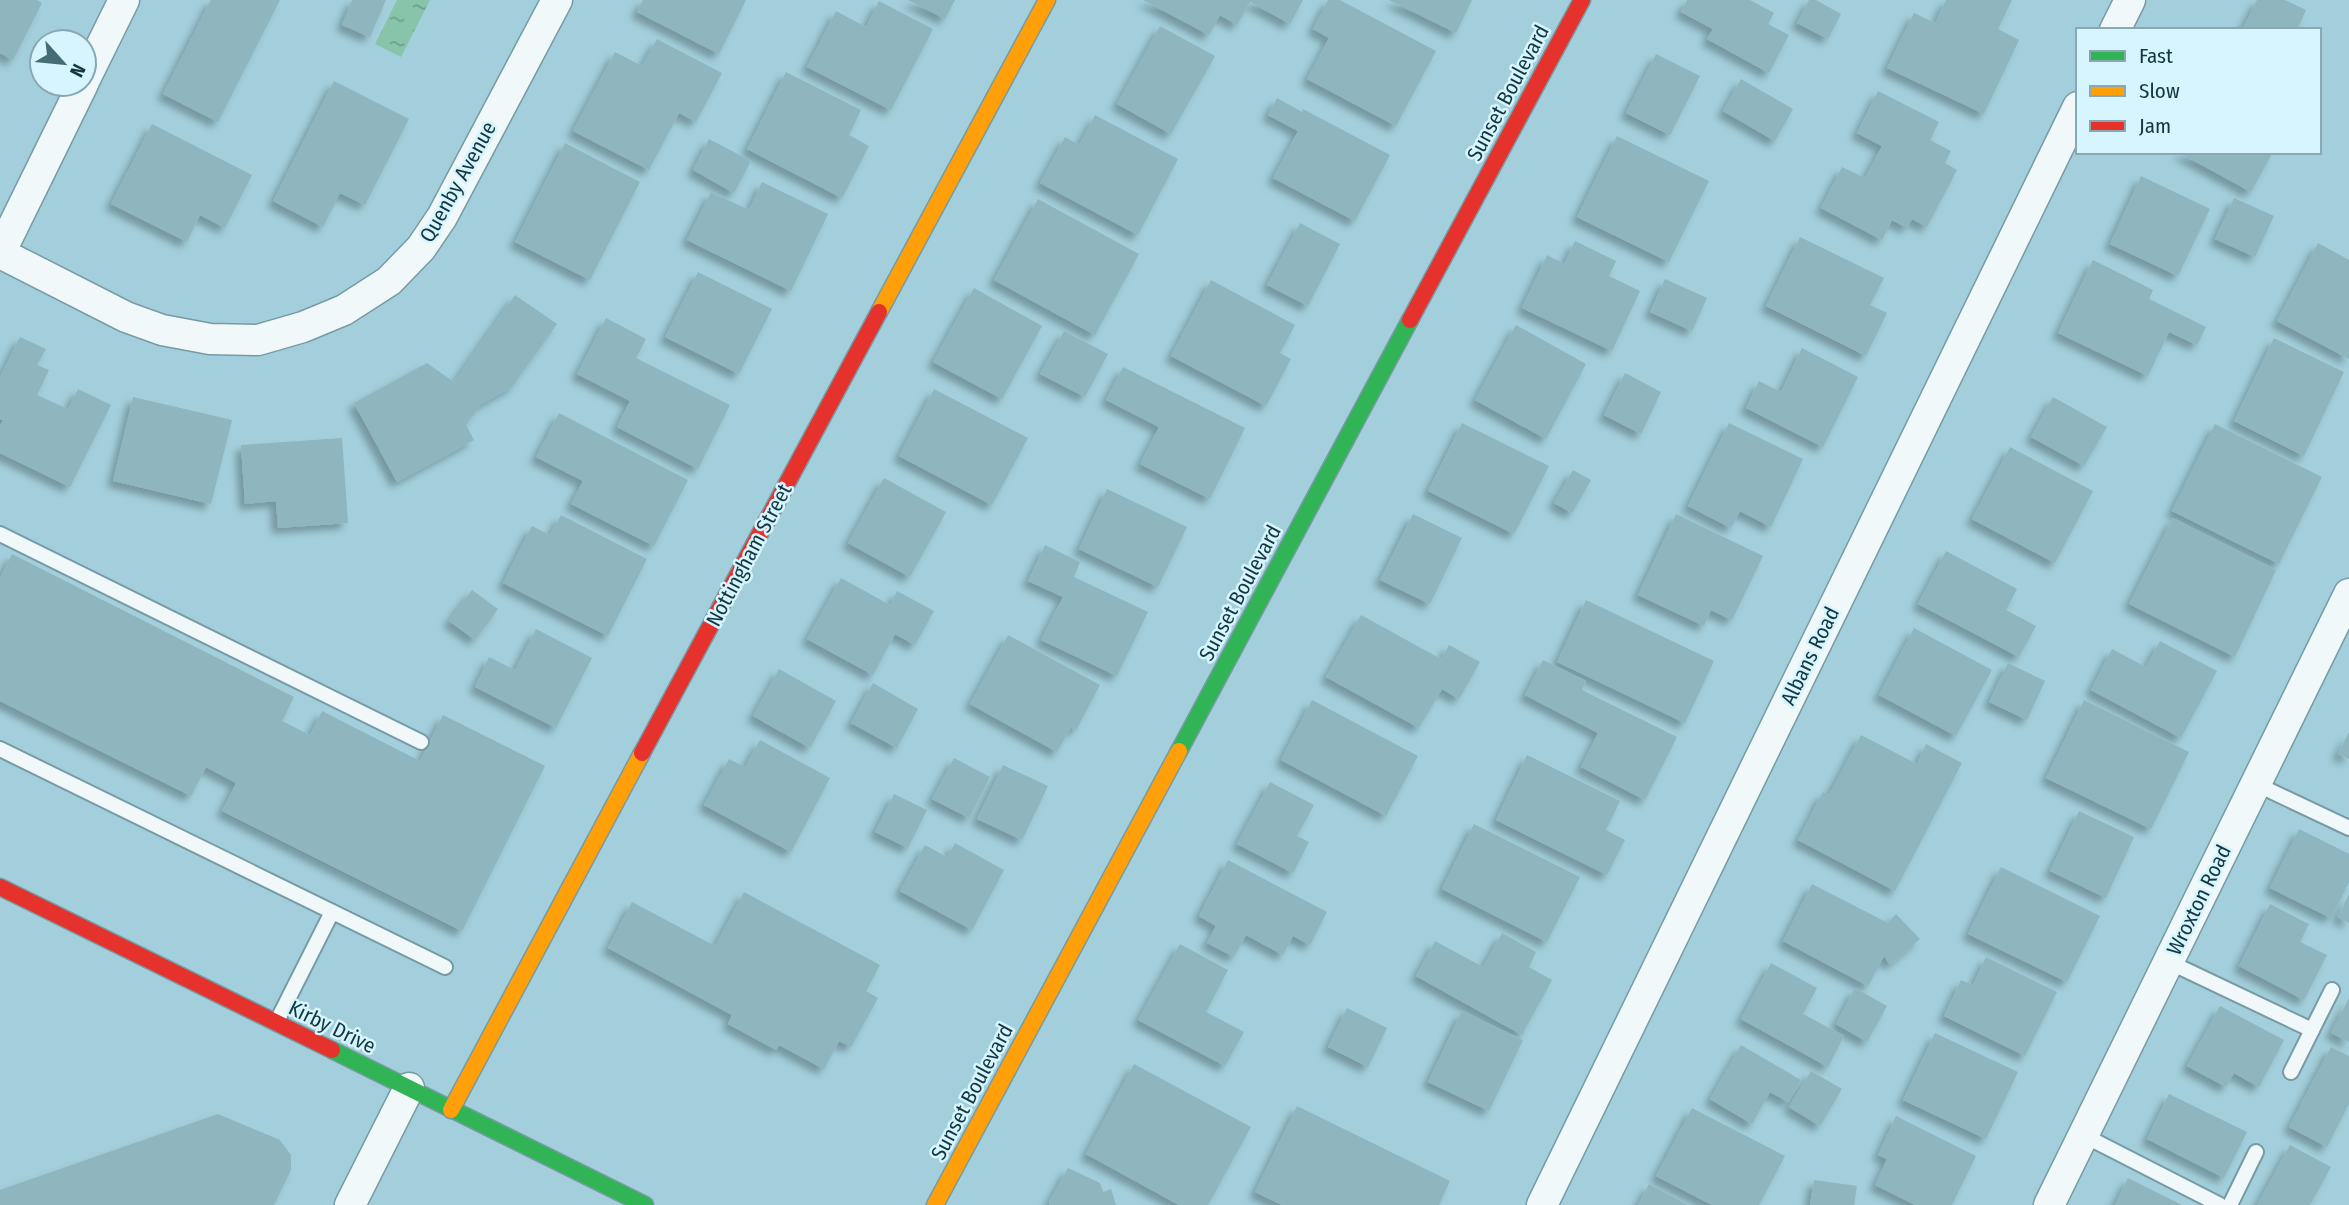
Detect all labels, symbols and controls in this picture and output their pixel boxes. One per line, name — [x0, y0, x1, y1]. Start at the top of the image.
street label: Sunset Boulevard — [1461, 21, 1555, 165]
north arrow — [28, 28, 98, 98]
legend — [2076, 28, 2321, 154]
text: Fast — [2139, 43, 2173, 69]
text: N — [65, 60, 91, 81]
text: Slow — [2139, 78, 2180, 104]
text: Jam — [2139, 113, 2171, 139]
street label: Quenby Avenue — [414, 117, 502, 247]
street label: Nottingham Street — [700, 479, 798, 631]
street label: Sunset Boulevard — [1193, 521, 1287, 665]
street label: Albans Road — [1775, 602, 1845, 710]
street label: Wroxton Road — [2161, 841, 2237, 959]
street label: Kirby Drive — [284, 995, 380, 1059]
street label: Sunset Boulevard — [925, 1020, 1019, 1164]

